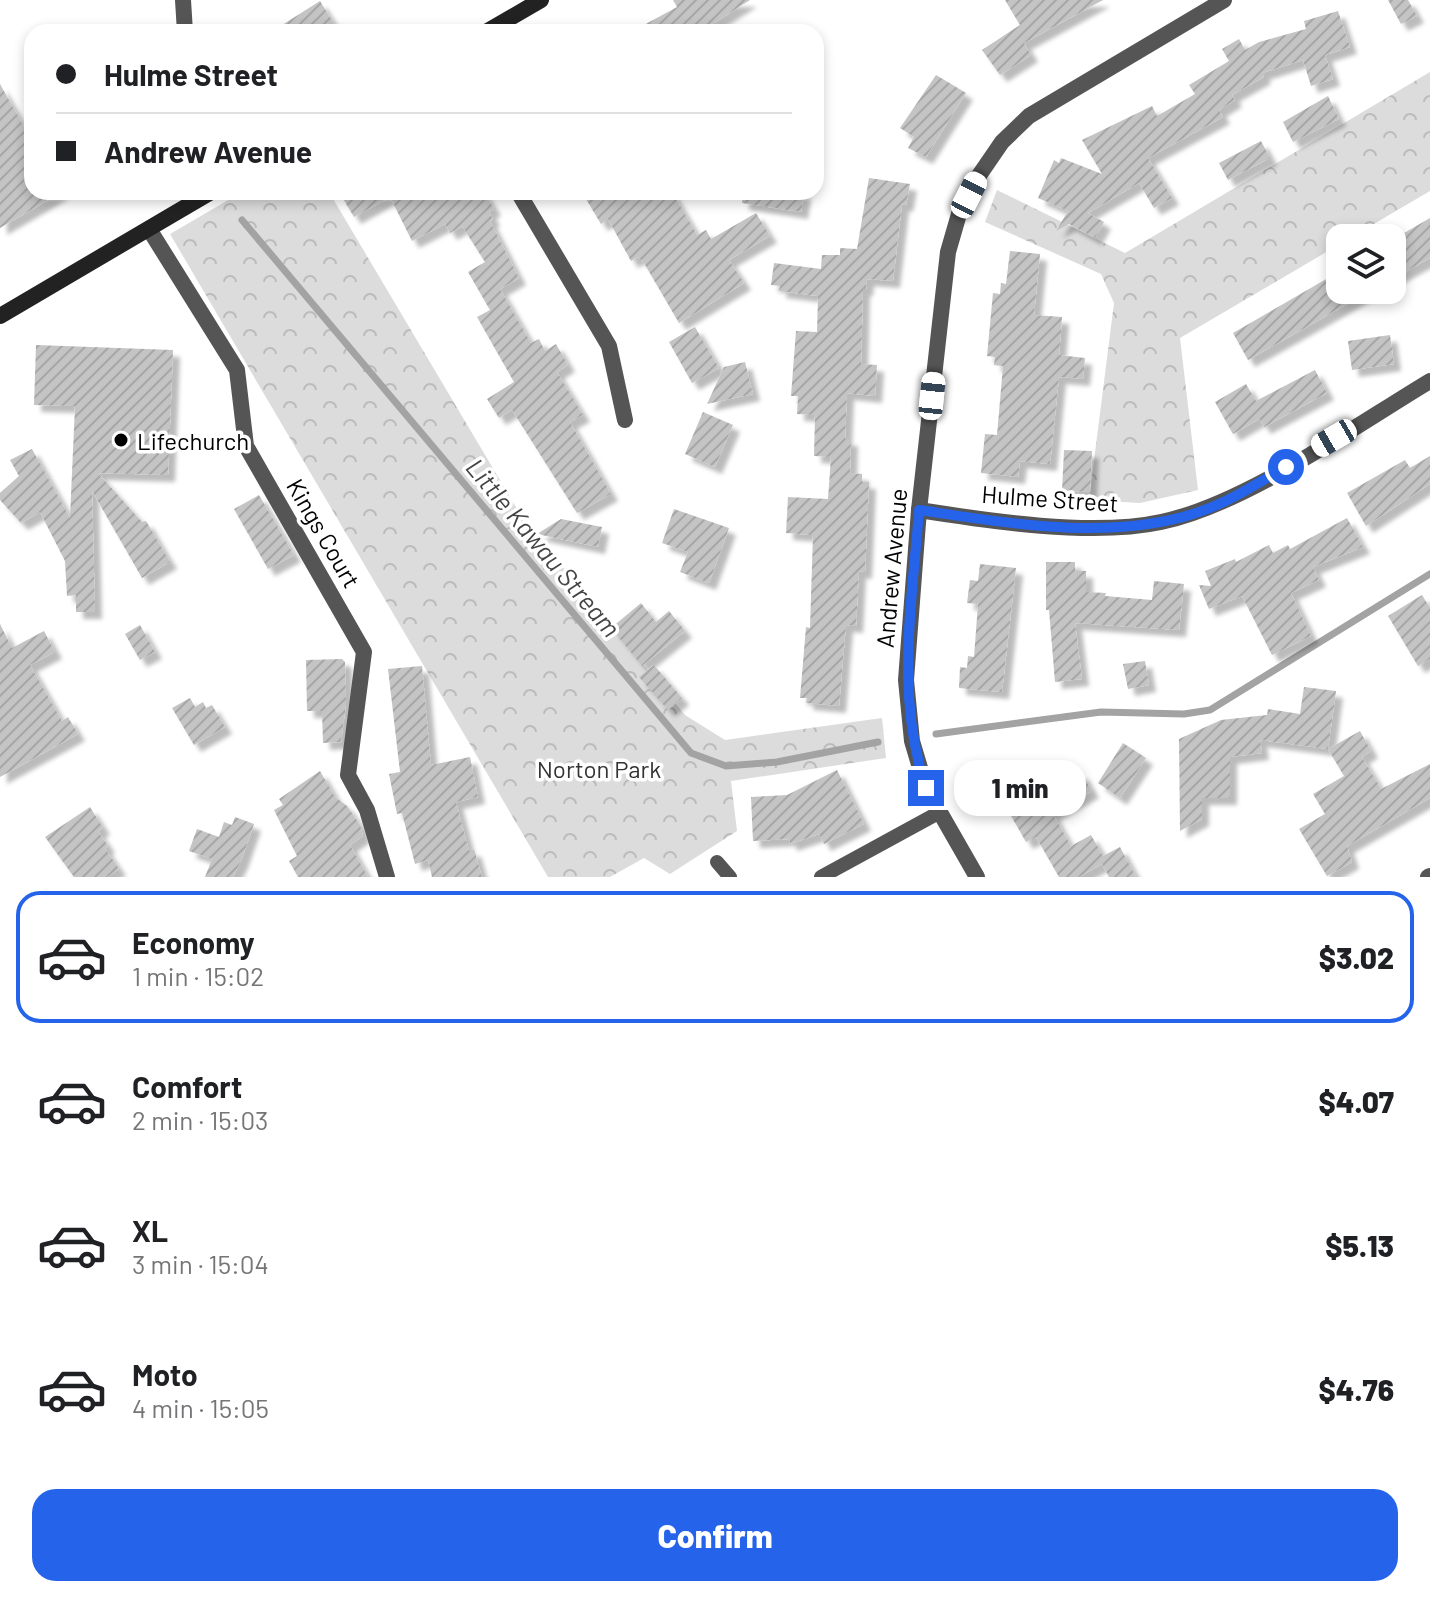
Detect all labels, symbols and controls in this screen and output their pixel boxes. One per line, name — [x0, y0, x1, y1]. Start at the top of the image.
text: Hulme Street — [104, 56, 278, 92]
text: Andrew Avenue — [104, 133, 312, 169]
car — [947, 168, 991, 222]
map controls — [1326, 224, 1406, 304]
button: layers — [1326, 224, 1406, 304]
car — [918, 371, 946, 421]
car — [1307, 416, 1361, 460]
place label: Lifechurch — [137, 426, 249, 455]
marker: Lifechurch — [112, 431, 130, 449]
route start — [1268, 449, 1304, 485]
water label: Little Kawau Stream — [460, 452, 628, 642]
street label: Kings Court — [281, 473, 367, 593]
street label: Hulme Street — [981, 479, 1119, 517]
street label: Andrew Avenue — [870, 487, 912, 649]
park label: Norton Park — [537, 754, 661, 783]
callout: 1 min — [954, 760, 1086, 816]
route end — [908, 770, 944, 806]
text: 1 min — [991, 772, 1049, 803]
icon: car — [36, 921, 108, 993]
text: Economy — [132, 924, 255, 960]
text: $3.02 — [1319, 939, 1394, 975]
text: 1 min · 15:02 — [132, 960, 264, 991]
icon: car — [36, 1065, 108, 1137]
text: Comfort — [132, 1068, 242, 1104]
text: $4.07 — [1318, 1083, 1394, 1119]
text: 2 min · 15:03 — [132, 1104, 269, 1135]
icon: car — [36, 1209, 108, 1281]
text: XL — [132, 1212, 168, 1248]
text: $5.13 — [1325, 1227, 1394, 1263]
text: 3 min · 15:04 — [132, 1248, 269, 1279]
icon: car — [36, 1353, 108, 1425]
text: Moto — [132, 1356, 198, 1392]
text: $4.76 — [1319, 1371, 1394, 1407]
text: 4 min · 15:05 — [132, 1392, 269, 1423]
button: Confirm — [32, 1489, 1398, 1581]

